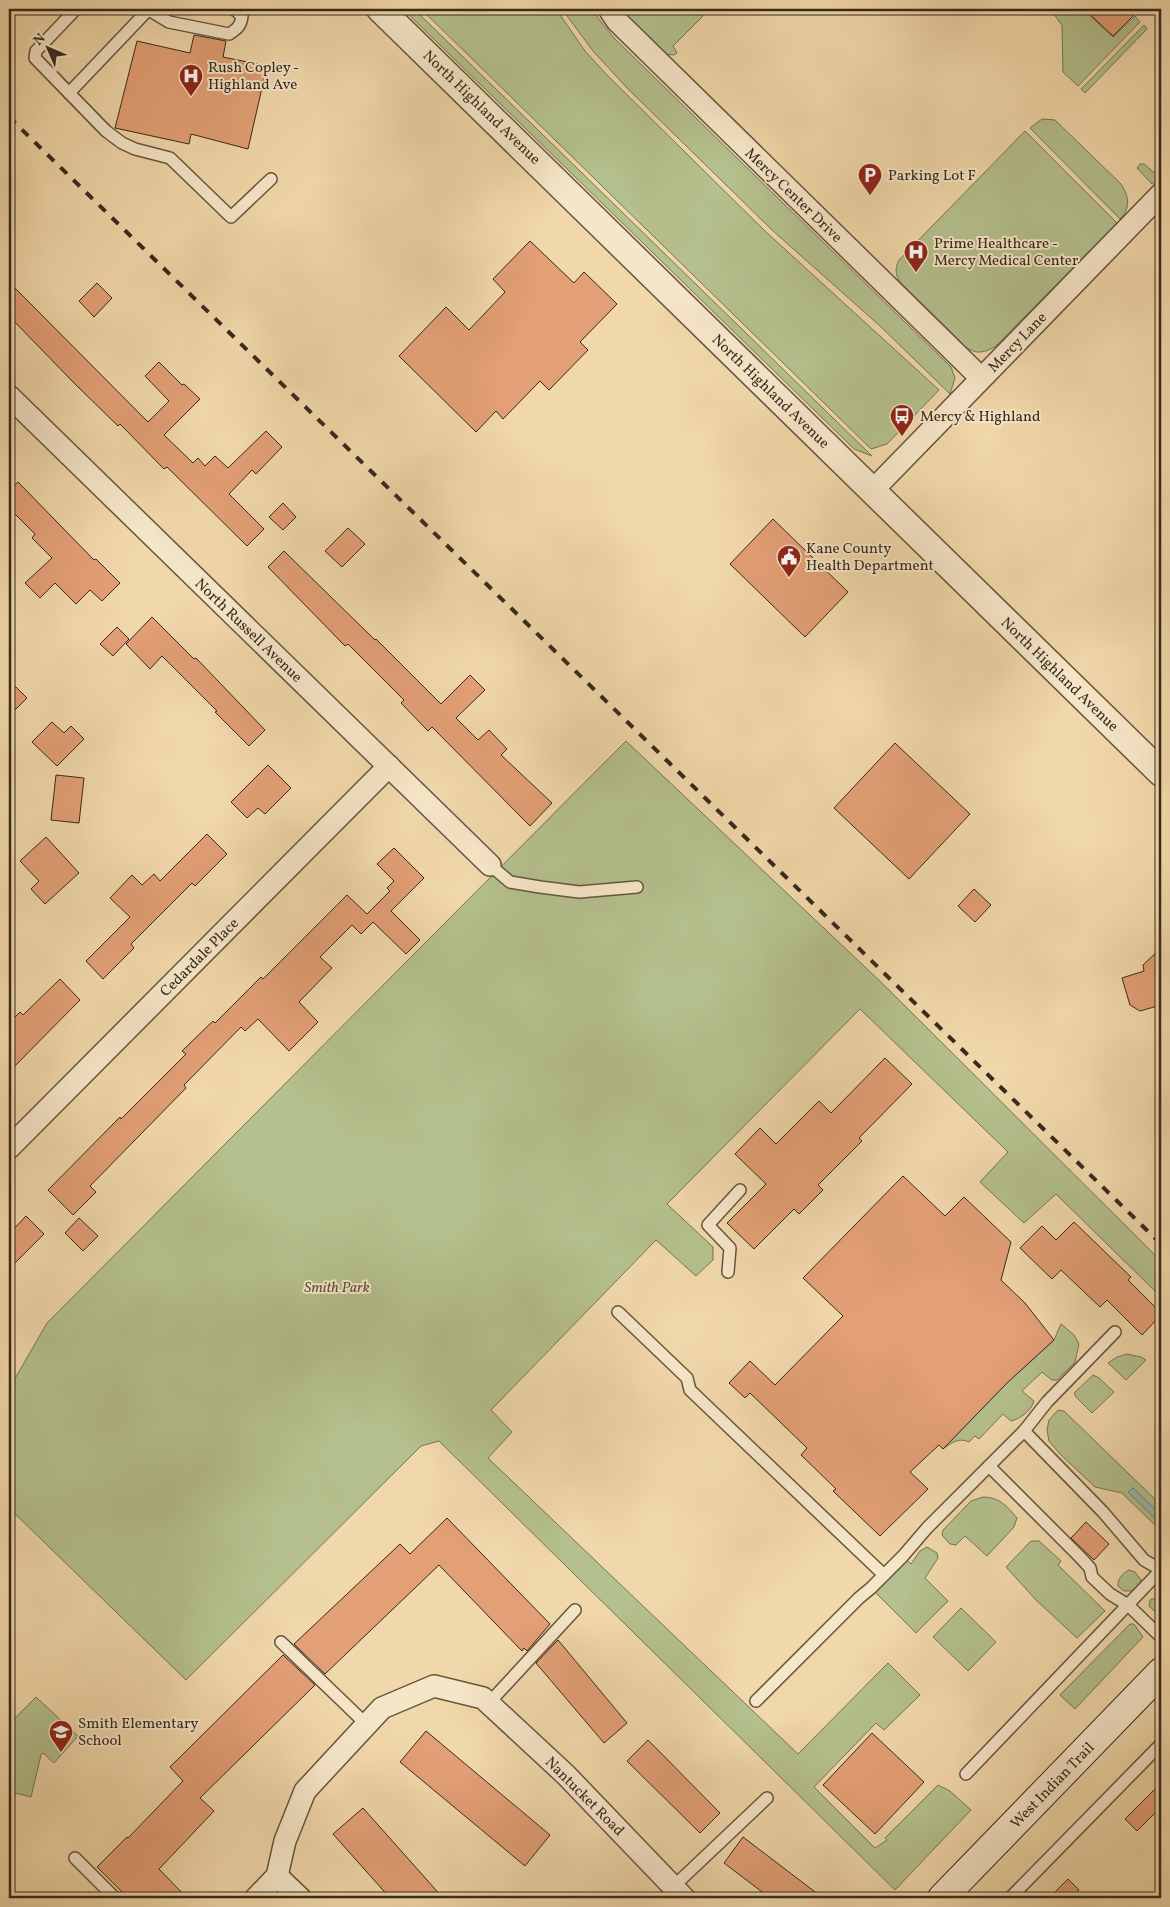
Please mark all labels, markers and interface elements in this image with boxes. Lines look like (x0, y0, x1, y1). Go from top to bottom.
north arrow (22, 22, 72, 72)
text: N (30, 30, 50, 50)
street label: North Highland Avenue (417, 46, 545, 170)
place label: Rush Copley - Highland Ave (208, 58, 299, 96)
hospital icon: Rush Copley - Highland Ave (178, 63, 204, 97)
street label: Mercy Center Drive (739, 144, 846, 248)
parking icon: Parking Lot F (857, 162, 883, 196)
place label: Parking Lot F (888, 166, 976, 187)
place label: Prime Healthcare - Mercy Medical Center (934, 234, 1078, 272)
hospital icon: Prime Healthcare - Mercy Medical Center (903, 239, 929, 273)
street label: Mercy Lane (984, 308, 1052, 378)
street label: North Highland Avenue (706, 330, 834, 454)
bus stop icon: Mercy & Highland (889, 403, 915, 437)
place label: Mercy & Highland (920, 407, 1040, 428)
place label: Kane County Health Department (806, 539, 934, 577)
public building icon: Kane County Health Department (776, 544, 802, 578)
street label: North Russell Avenue (189, 574, 306, 688)
street label: North Highland Avenue (995, 613, 1123, 737)
street label: Cedardale Place (156, 914, 244, 1002)
park label: Smith Park (304, 1278, 370, 1299)
place label: Smith Elementary School (78, 1714, 198, 1752)
school or university icon: Smith Elementary School (48, 1719, 74, 1753)
street label: West Indian Trail (1006, 1738, 1100, 1834)
street label: Nantucket Road (539, 1753, 628, 1842)

